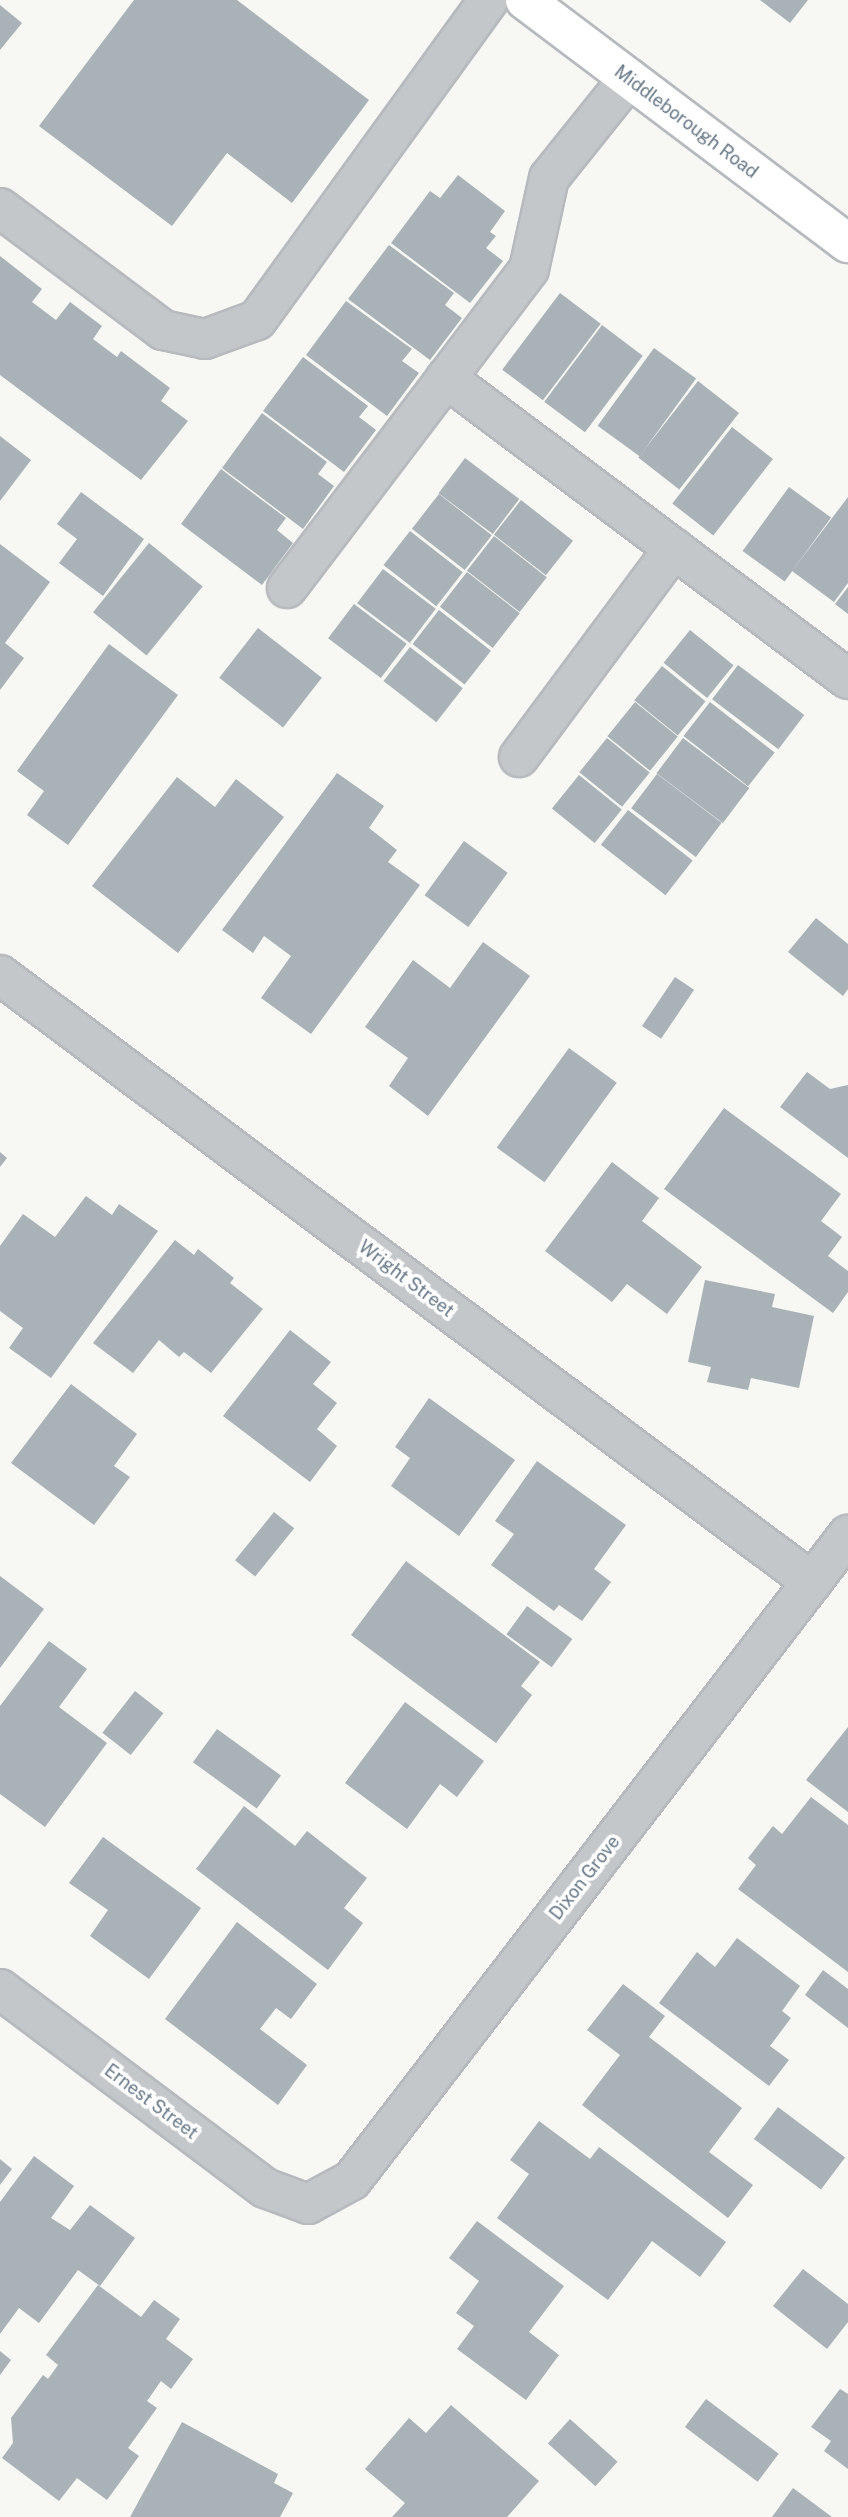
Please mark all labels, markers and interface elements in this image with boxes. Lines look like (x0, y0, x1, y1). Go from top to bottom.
street label: Middleborough Road (610, 61, 762, 183)
street label: Wright Street (354, 1236, 458, 1322)
street label: Dixon Grove (545, 1832, 625, 1924)
street label: Ernest Street (100, 2060, 202, 2144)

